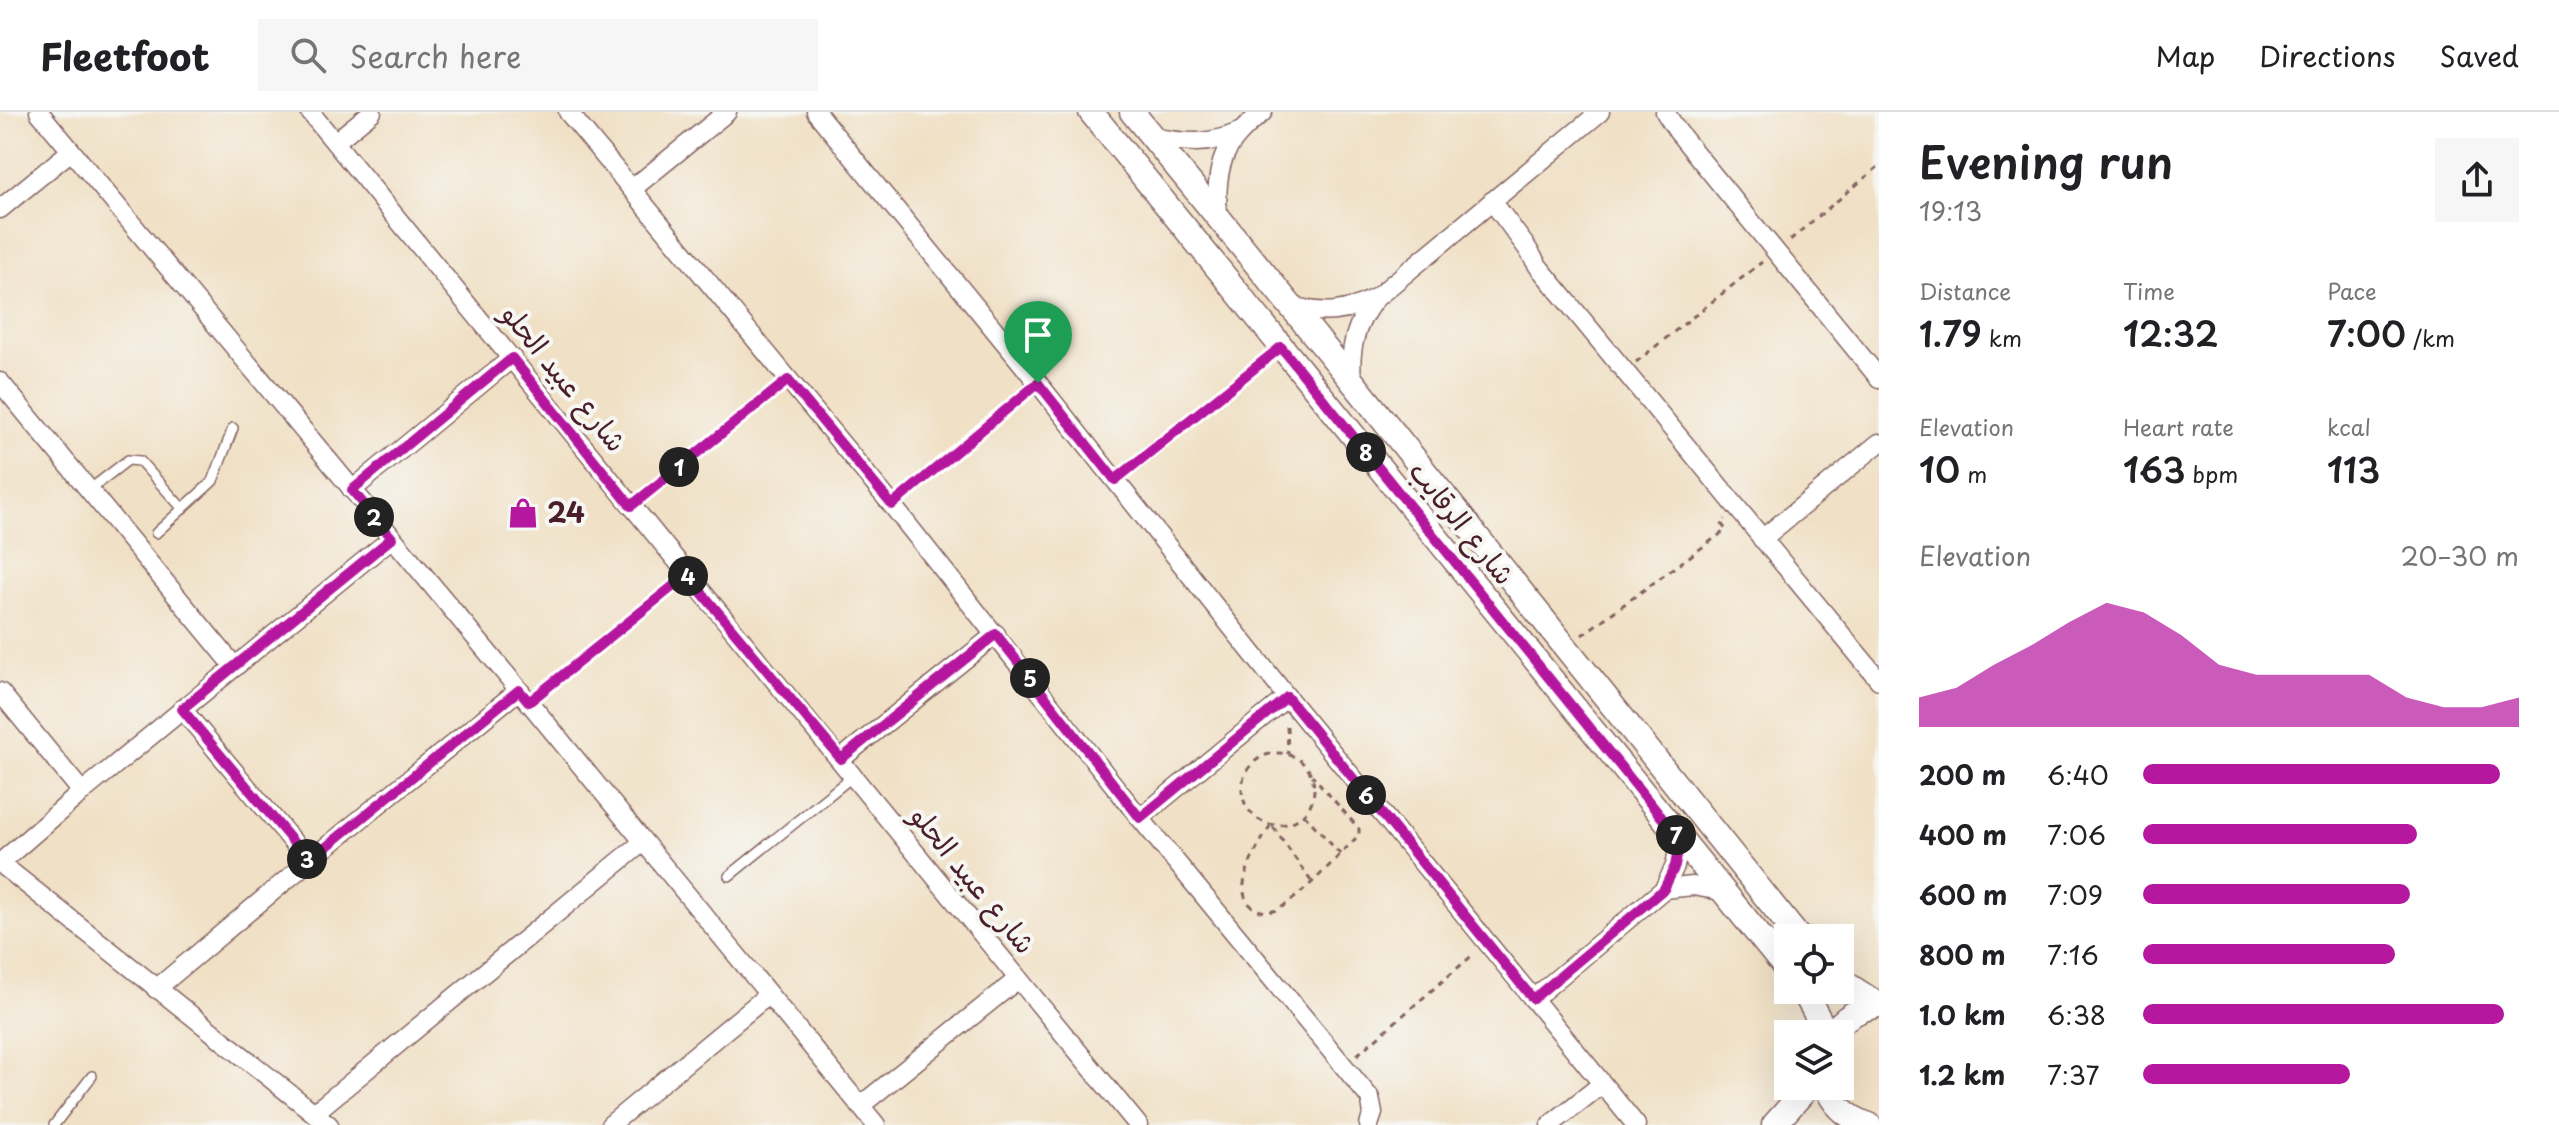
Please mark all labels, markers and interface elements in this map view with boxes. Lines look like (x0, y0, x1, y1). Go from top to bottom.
search box (258, 19, 818, 91)
text: Fleetfoot (40, 27, 210, 84)
icon: search (286, 33, 330, 77)
text: Search here (350, 33, 521, 78)
text: Map (2156, 34, 2215, 77)
text: Directions (2259, 34, 2396, 77)
text: Saved (2440, 34, 2519, 77)
text: Evening run (1919, 128, 2173, 194)
button: share (2435, 138, 2519, 222)
text: 19:13 (1919, 191, 1982, 230)
text: Distance (1919, 274, 2011, 307)
text: Time (2123, 274, 2175, 307)
text: Pace (2327, 274, 2377, 307)
street label: شارع عبيد الحلو (491, 293, 638, 460)
pin (1004, 301, 1072, 383)
text: 1.79 (1919, 307, 1982, 359)
text: 12:32 (2123, 307, 2218, 359)
text: 7:00 (2327, 307, 2406, 359)
icon: arrive (1016, 313, 1060, 357)
text: km (1982, 321, 2022, 354)
text: /km (2406, 321, 2455, 354)
text: Elevation (1919, 410, 2014, 443)
text: Heart rate (2123, 410, 2234, 443)
text: kcal (2327, 410, 2371, 443)
pin: 8 (1346, 432, 1386, 472)
text: 8 (1359, 435, 1373, 468)
text: 10 (1919, 443, 1960, 495)
text: 163 (2123, 443, 2186, 495)
text: 113 (2327, 443, 2380, 495)
pin: 1 (659, 447, 699, 487)
text: 1 (674, 450, 684, 483)
street label: شارع الرقايب (1400, 451, 1527, 593)
text: m (1960, 457, 1987, 490)
text: bpm (2186, 457, 2238, 490)
place label: 24 (547, 490, 585, 533)
shop icon: 24 (506, 496, 540, 530)
pin: 2 (354, 497, 394, 537)
text: 2 (366, 500, 382, 533)
text: Elevation (1919, 536, 2031, 575)
text: 20–30 m (2400, 536, 2519, 575)
pin: 4 (668, 556, 708, 596)
text: 4 (681, 559, 695, 592)
pin: 5 (1010, 658, 1050, 698)
text: 5 (1023, 661, 1037, 694)
text: 200 m (1919, 755, 2006, 794)
text: 6:40 (2047, 755, 2109, 794)
pin: 6 (1346, 775, 1386, 815)
text: 6 (1358, 778, 1374, 811)
street label: شارع عبيد الحلو (900, 795, 1047, 962)
pin: 7 (1656, 815, 1696, 855)
text: 400 m (1919, 815, 2007, 854)
text: 7:06 (2047, 815, 2106, 854)
text: 7 (1670, 818, 1682, 851)
pin: 3 (287, 839, 327, 879)
text: 3 (300, 842, 314, 875)
text: 600 m (1919, 875, 2007, 914)
text: 7:09 (2047, 875, 2103, 914)
map controls (1774, 924, 1854, 1100)
button: locate (1774, 924, 1854, 1004)
text: 800 m (1919, 935, 2006, 974)
text: 7:16 (2047, 935, 2099, 974)
text: 1.0 km (1919, 995, 2006, 1034)
text: 6:38 (2047, 995, 2106, 1034)
button: layers (1774, 1020, 1854, 1100)
text: 1.2 km (1919, 1055, 2005, 1094)
text: 7:37 (2047, 1055, 2099, 1094)

